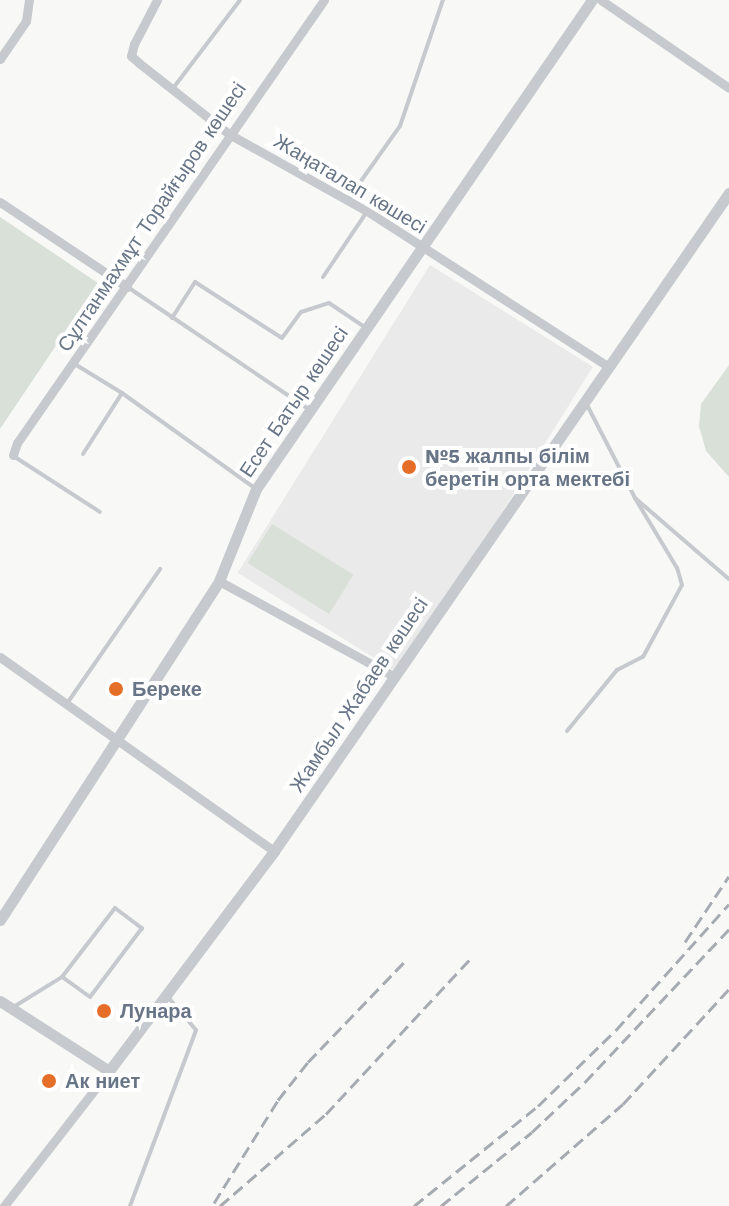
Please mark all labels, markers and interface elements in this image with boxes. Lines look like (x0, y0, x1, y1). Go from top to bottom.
street label: Сұлтанмахмұт Торайғыров көшесі (53, 78, 251, 356)
street label: Жаңаталап көшесі (269, 129, 431, 239)
street label: Есет Батыр көшесі (235, 322, 353, 482)
place label: №5 жалпы білім беретін орта мектебі (425, 444, 630, 491)
marker: №5 жалпы білім беретін орта мектебі (400, 458, 418, 476)
street label: Жамбыл Жабаев көшесі (285, 593, 433, 797)
place label: Береке (132, 677, 202, 701)
marker: Береке (107, 680, 125, 698)
place label: Лунара (120, 999, 192, 1023)
marker: Лунара (95, 1002, 113, 1020)
place label: Ак ниет (65, 1069, 140, 1093)
marker: Ак ниет (40, 1072, 58, 1090)

